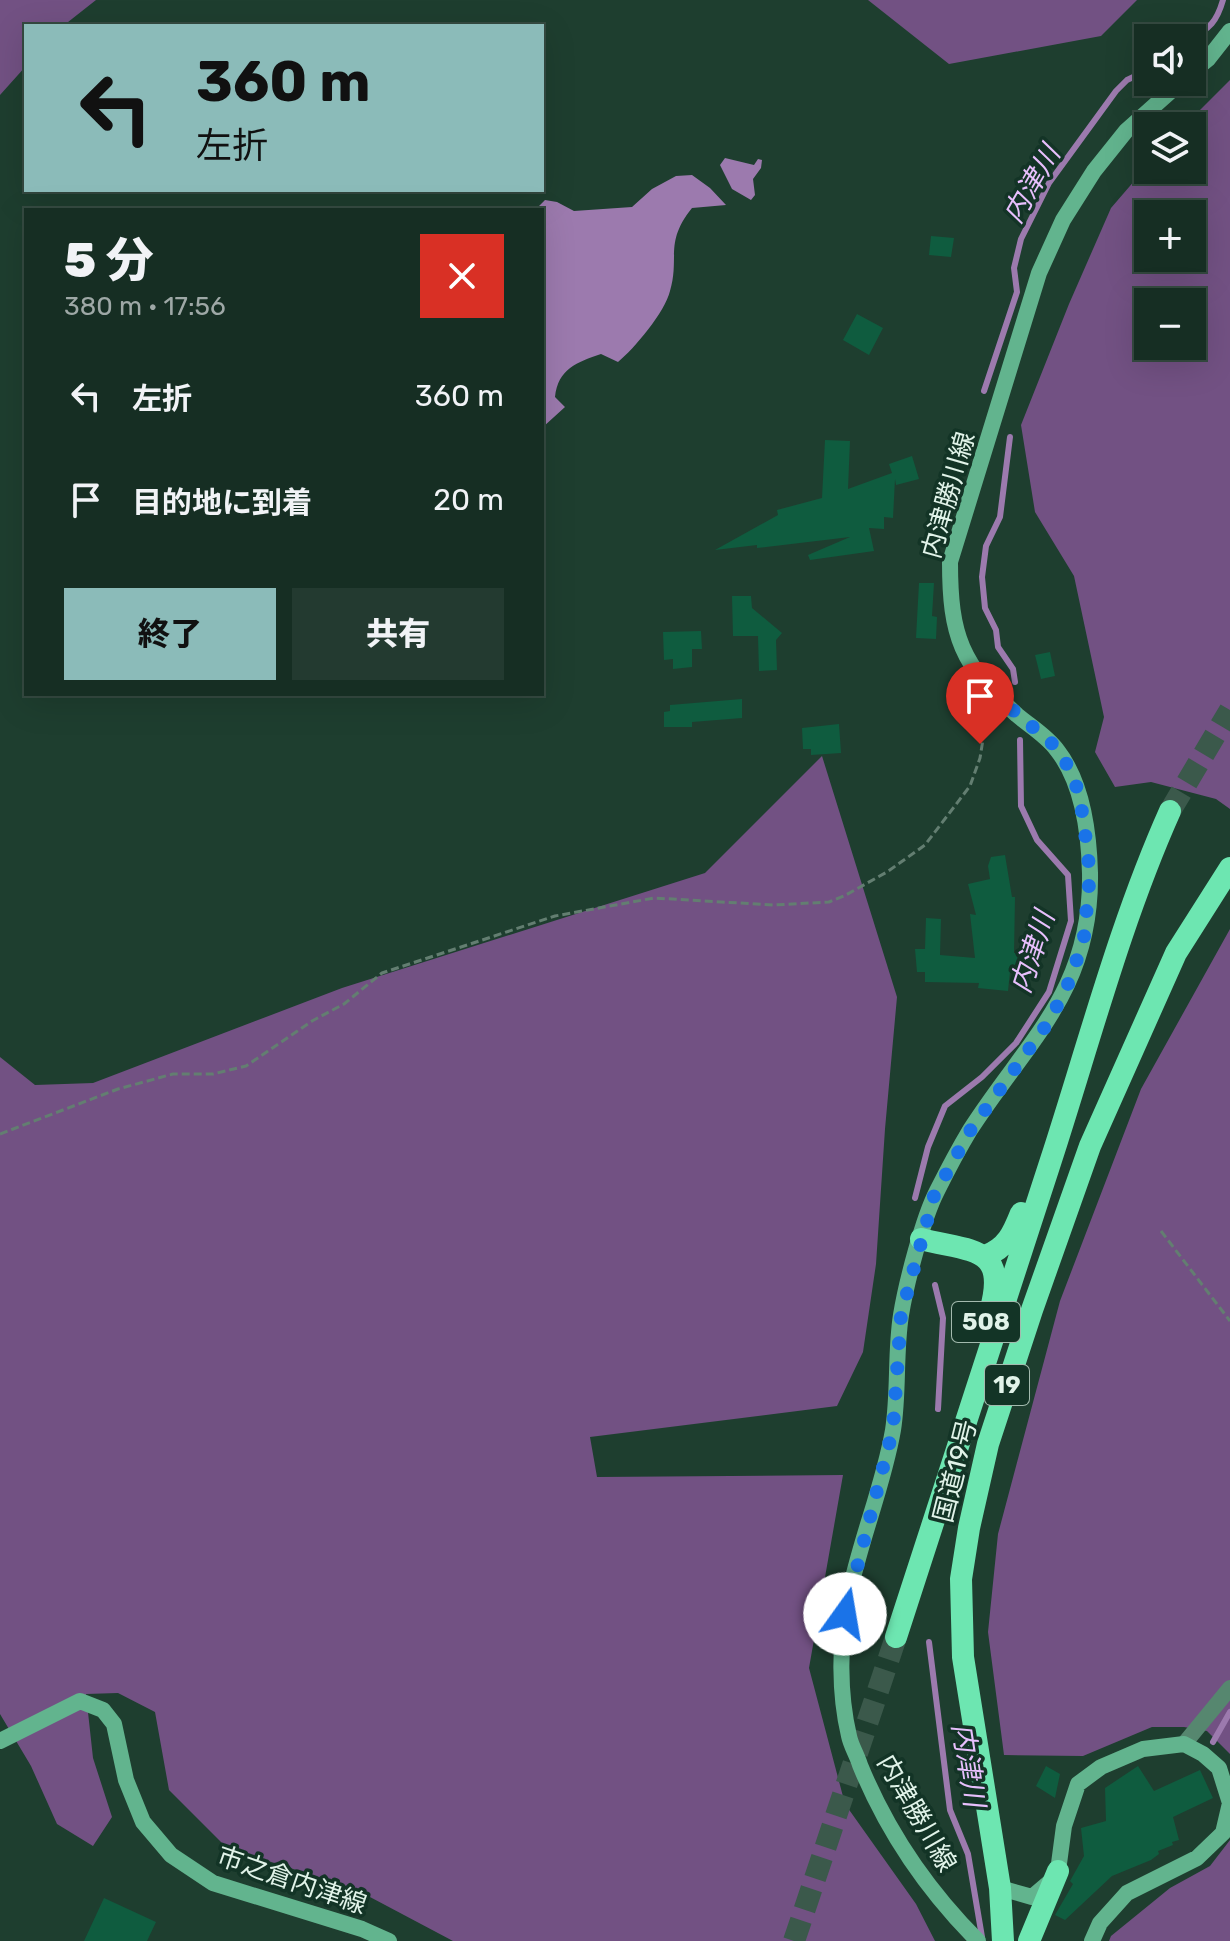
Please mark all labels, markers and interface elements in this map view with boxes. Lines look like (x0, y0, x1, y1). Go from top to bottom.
map controls (1134, 24, 1206, 360)
button: sound (1134, 24, 1206, 96)
text: 360 m (196, 49, 371, 115)
icon: left (64, 56, 168, 160)
button: layers (1134, 112, 1206, 184)
text: 左折 (196, 124, 268, 167)
water label: 内津川 (996, 137, 1068, 229)
button: + (1134, 200, 1206, 272)
text: 5 分 (64, 232, 154, 289)
button: close (420, 234, 504, 318)
button: − (1134, 288, 1206, 360)
text: 380 m · 17:56 (64, 291, 226, 322)
icon: left (64, 374, 108, 418)
text: 360 m (415, 378, 504, 414)
text: 左折 (132, 381, 192, 417)
street label: 内津勝川線 (916, 428, 981, 562)
icon: arrive (64, 478, 108, 522)
text: 20 m (433, 482, 504, 518)
text: 目的地に到着 (132, 485, 312, 521)
button: 終了 (64, 588, 276, 680)
button: 共有 (292, 588, 504, 680)
pin (946, 662, 1014, 744)
icon: arrive (958, 674, 1002, 718)
water label: 内津川 (1004, 904, 1062, 997)
road number: 508 (952, 1302, 1020, 1342)
road number: 19 (985, 1365, 1029, 1405)
street label: 国道19号 (928, 1417, 983, 1526)
position arrow (803, 1572, 887, 1656)
water label: 内津川 (946, 1721, 992, 1812)
street label: 内津勝川線 (871, 1749, 962, 1877)
street label: 市之倉内津線 (213, 1840, 371, 1921)

